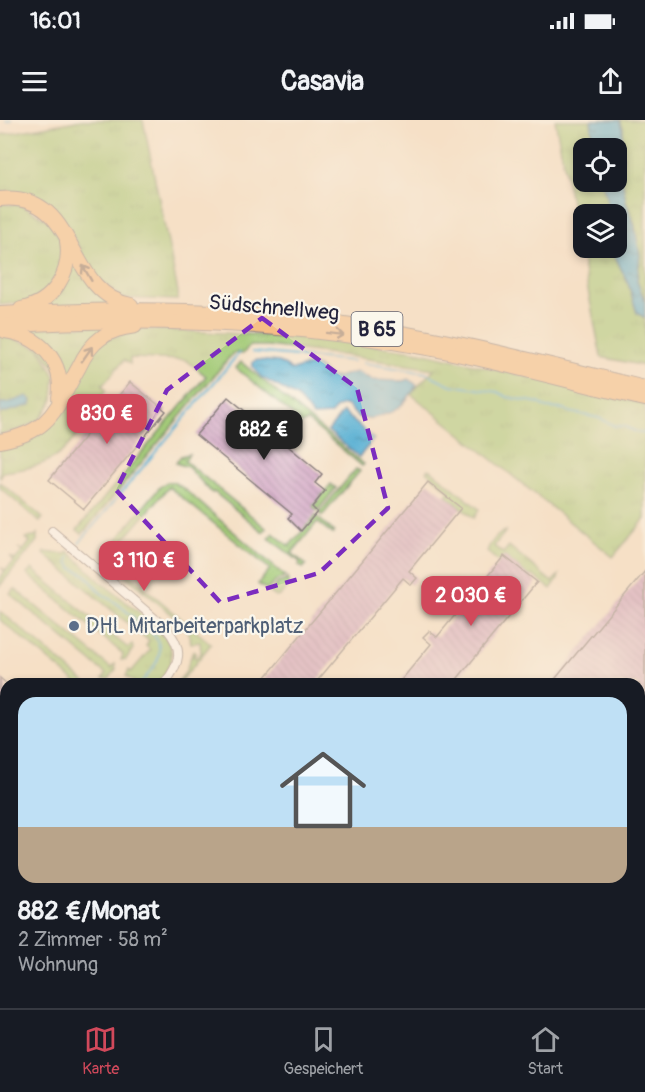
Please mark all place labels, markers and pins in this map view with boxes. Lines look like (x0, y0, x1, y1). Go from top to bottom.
pin: 830 € (65, 394, 149, 445)
pin: 882 € (222, 410, 306, 461)
pin: 3 110 € (89, 541, 199, 592)
pin: 2 030 € (416, 576, 526, 627)
place label: DHL Mitarbeiterparkplatz (86, 613, 304, 640)
marker: DHL Mitarbeiterparkplatz (67, 619, 81, 633)

